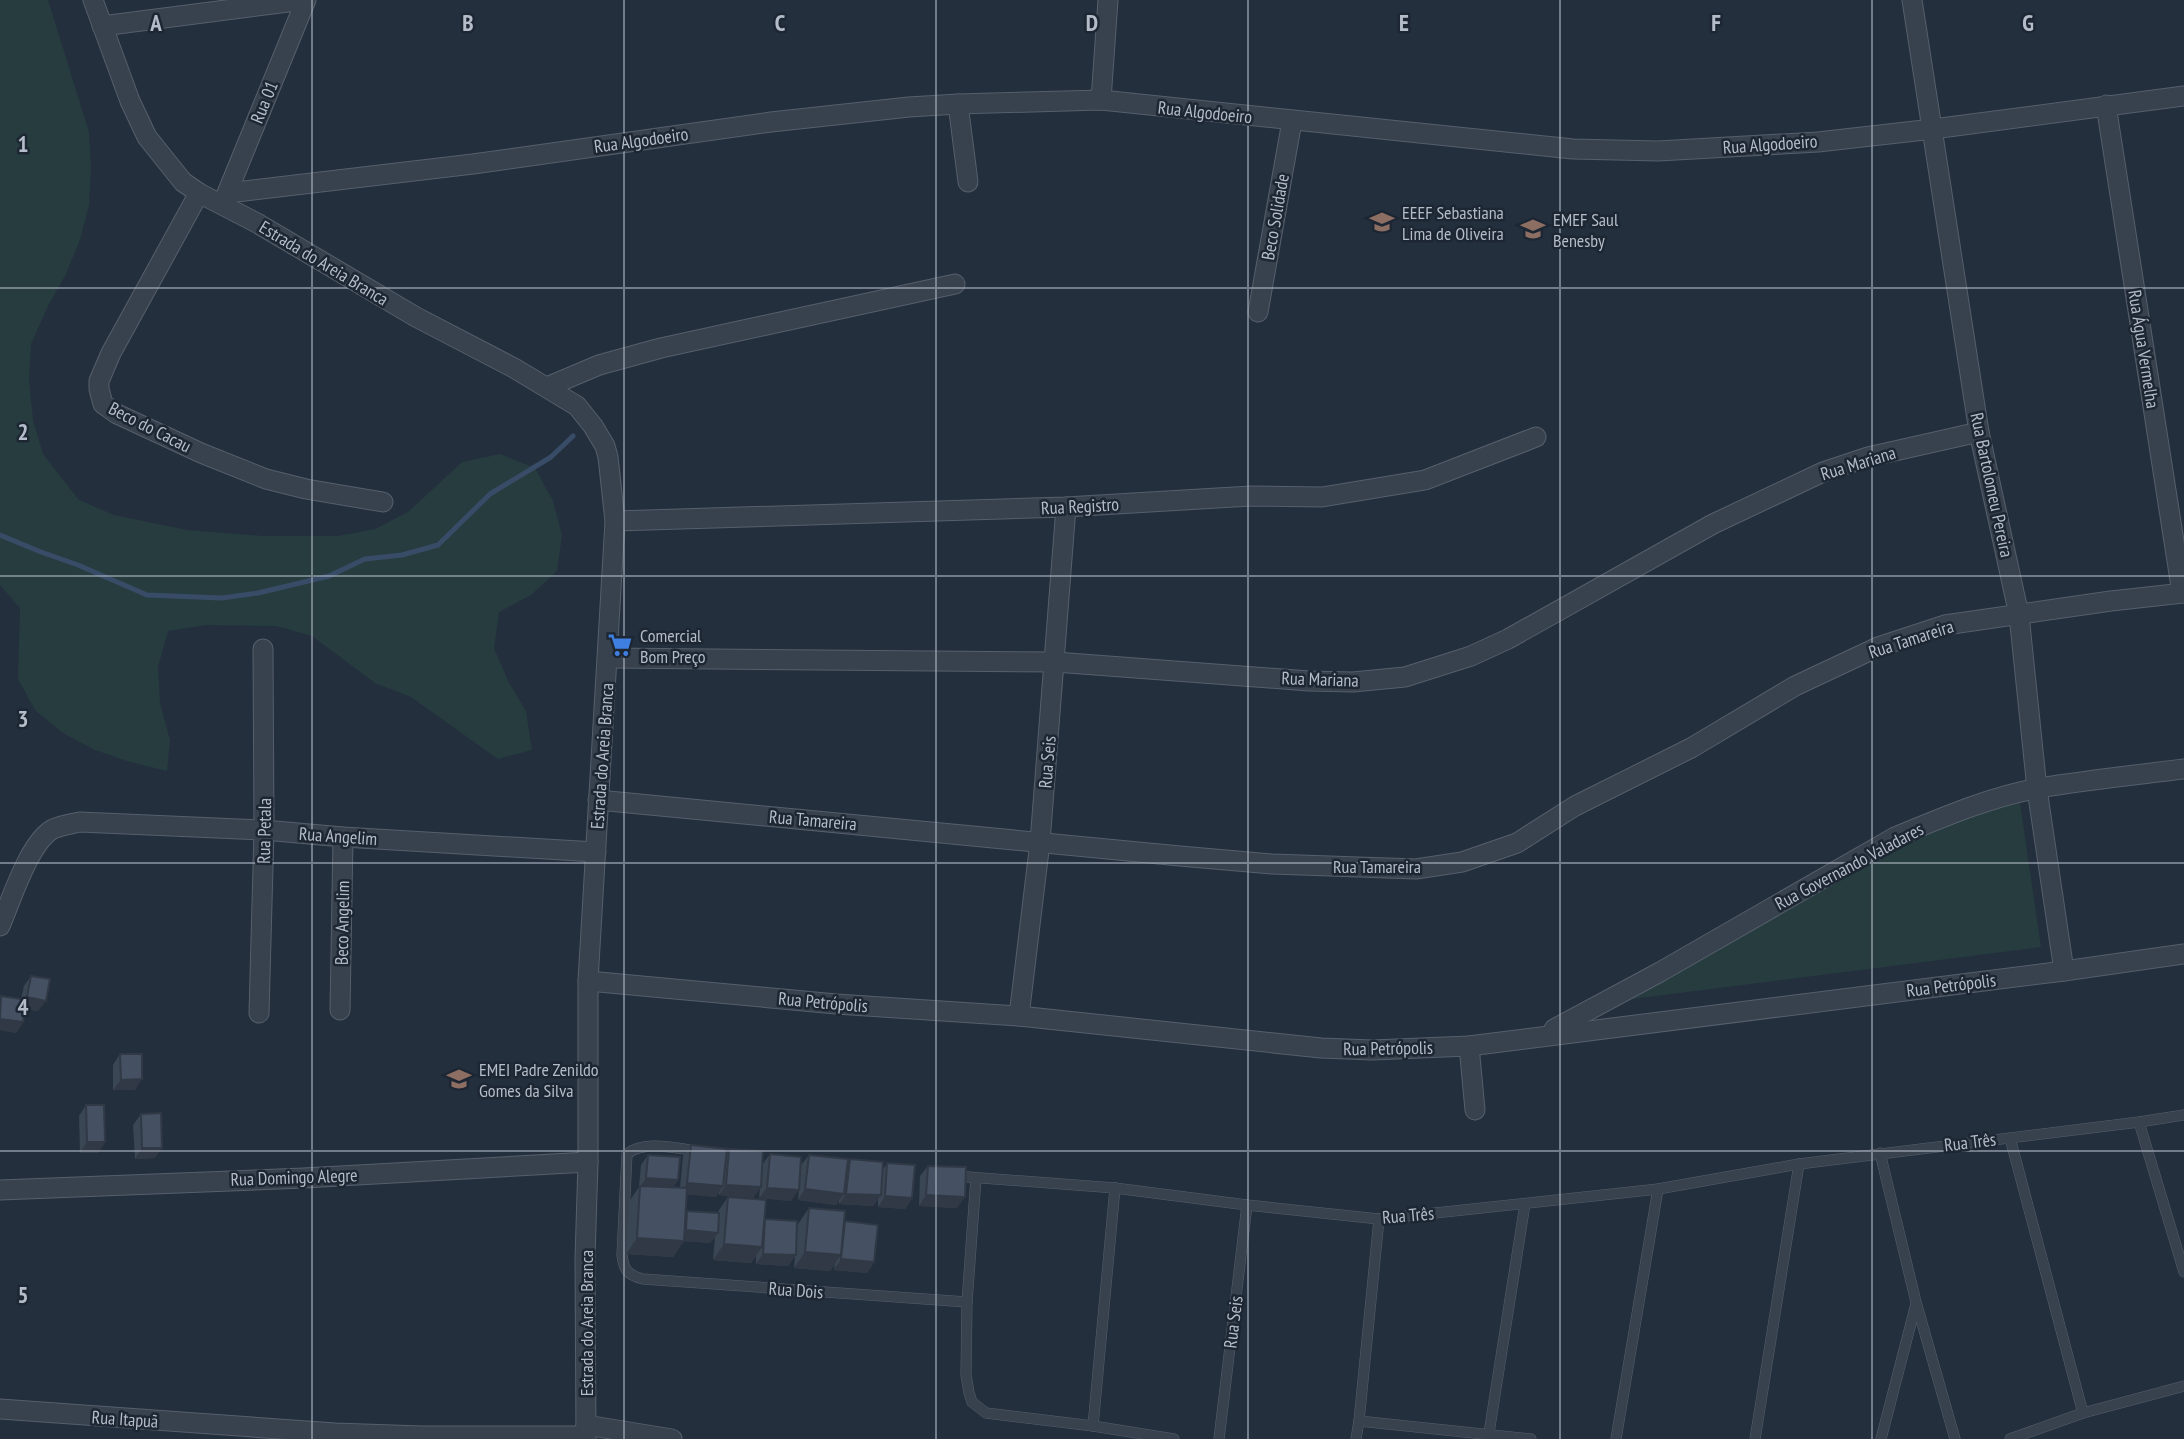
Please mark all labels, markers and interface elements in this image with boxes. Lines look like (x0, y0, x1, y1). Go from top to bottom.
text: A (149, 8, 162, 37)
text: B (462, 8, 474, 37)
text: C (775, 8, 786, 37)
text: D (1086, 8, 1098, 37)
text: E (1399, 8, 1409, 37)
text: F (1711, 8, 1721, 37)
text: G (2022, 8, 2034, 37)
street label: Rua 01 (245, 77, 283, 127)
street label: Rua Algodoeiro (1157, 96, 1254, 128)
street label: Rua Algodoeiro (592, 122, 690, 158)
text: 1 (18, 129, 29, 158)
street label: Rua Algodoeiro (1722, 129, 1818, 159)
street label: Beco Solidade (1256, 172, 1294, 262)
place label: EEEF Sebastiana Lima de Oliveira (1402, 201, 1504, 245)
school or university icon: EEEF Sebastiana Lima de Oliveira (1368, 208, 1396, 236)
place label: EMEF Saul Benesby (1553, 208, 1619, 252)
street label: Estrada do Areia Branca (255, 215, 393, 311)
school or university icon: EMEF Saul Benesby (1519, 215, 1547, 243)
street label: Rua Água Vermelha (2123, 288, 2165, 410)
street label: Beco do Cacau (105, 396, 195, 458)
street label: Rua Bartolomeu Pereira (1965, 411, 2019, 559)
text: 2 (18, 417, 29, 446)
street label: Rua Mariana (1818, 441, 1898, 485)
street label: Rua Registro (1040, 492, 1120, 520)
street label: Rua Tamareira (1866, 614, 1956, 664)
place label: Comercial Bom Preço (640, 624, 706, 668)
supermarket icon: Comercial Bom Preço (606, 631, 634, 659)
street label: Rua Mariana (1281, 666, 1359, 692)
street label: Estrada do Areia Branca (585, 682, 619, 830)
text: 3 (18, 704, 29, 733)
street label: Rua Seis (1033, 735, 1061, 789)
street label: Rua Petala (252, 798, 276, 864)
street label: Rua Tamareira (768, 805, 858, 835)
street label: Rua Governando Valadares (1771, 817, 1927, 915)
street label: Rua Angelim (298, 822, 378, 850)
street label: Rua Tamareira (1333, 855, 1421, 878)
street label: Beco Angelim (330, 881, 354, 965)
street label: Rua Petrópolis (1905, 968, 1997, 1002)
street label: Rua Petrópolis (777, 987, 869, 1017)
text: 4 (18, 992, 29, 1021)
street label: Rua Petrópolis (1343, 1036, 1433, 1060)
place label: EMEI Padre Zenildo Gomes da Silva (479, 1058, 599, 1102)
school or university icon: EMEI Padre Zenildo Gomes da Silva (445, 1065, 473, 1093)
street label: Rua Três (1943, 1127, 1997, 1157)
street label: Rua Domingo Alegre (230, 1163, 358, 1191)
street label: Rua Três (1381, 1201, 1435, 1229)
street label: Estrada do Areia Branca (575, 1250, 598, 1396)
street label: Rua Dois (768, 1277, 824, 1303)
text: 5 (18, 1280, 29, 1309)
street label: Rua Seis (1218, 1294, 1248, 1350)
street label: Rua Itapuã (91, 1405, 159, 1433)

